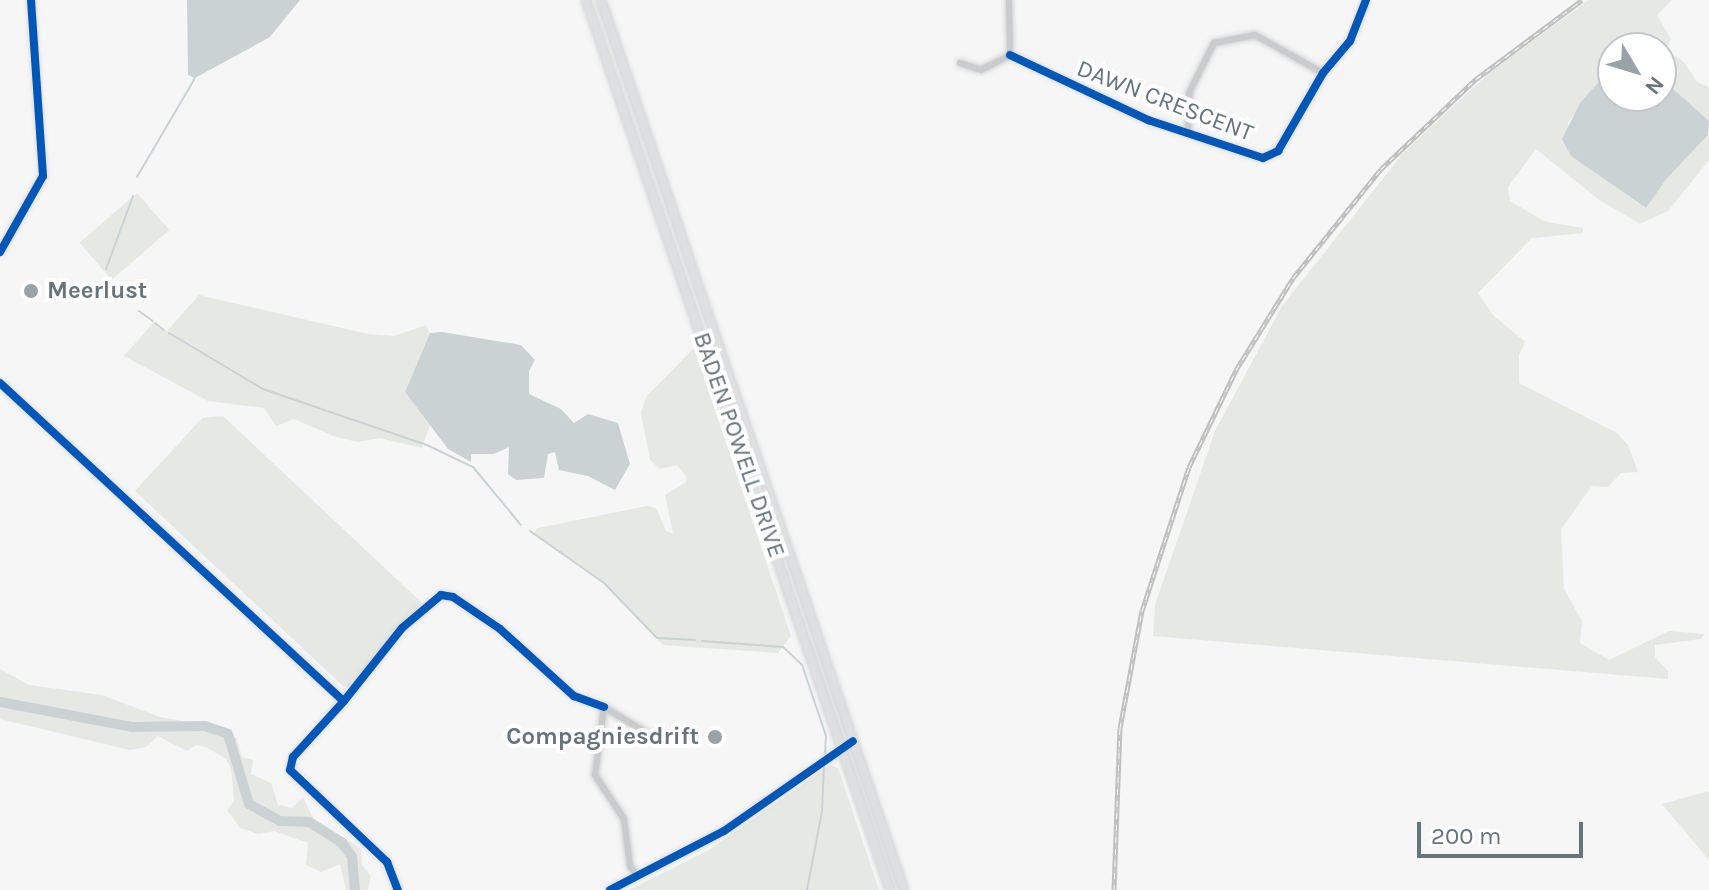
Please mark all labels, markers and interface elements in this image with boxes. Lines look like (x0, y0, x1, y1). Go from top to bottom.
north arrow (1597, 32, 1677, 112)
street label: DAWN CRESCENT (1073, 54, 1257, 148)
text: N (1639, 71, 1669, 100)
place label: Meerlust (47, 277, 147, 305)
marker: Meerlust (22, 282, 40, 300)
street label: BADEN POWELL DRIVE (687, 329, 791, 561)
place label: Compagniesdrift (506, 723, 699, 751)
marker: Compagniesdrift (706, 728, 724, 746)
scale bar (1421, 806, 1587, 856)
text: 200 m (1431, 822, 1502, 850)

